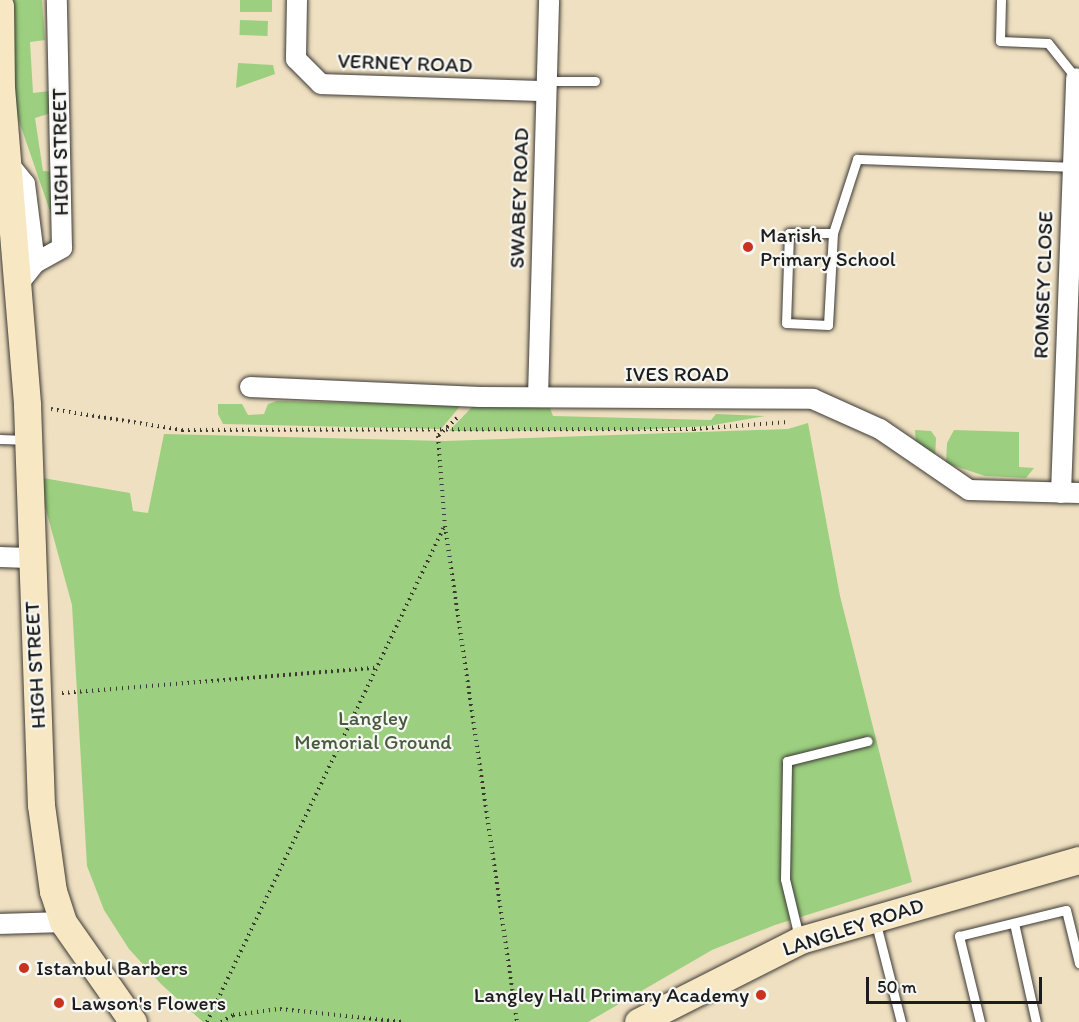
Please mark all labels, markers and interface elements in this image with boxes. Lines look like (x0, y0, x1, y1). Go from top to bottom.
street label: VERNEY ROAD (337, 48, 473, 78)
street label: HIGH STREET (46, 88, 74, 216)
street label: SWABEY ROAD (504, 128, 534, 268)
street label: ROMSEY CLOSE (1028, 211, 1058, 359)
place label: Marish Primary School (760, 222, 896, 272)
marker: Marish Primary School (741, 240, 755, 254)
street label: IVES ROAD (625, 361, 729, 387)
street label: HIGH STREET (19, 601, 51, 729)
park label: Langley Memorial Ground (294, 705, 452, 755)
street label: LANGLEY ROAD (779, 892, 927, 962)
place label: Istanbul Barbers (36, 955, 188, 981)
marker: Istanbul Barbers (17, 961, 31, 975)
scale bar (869, 965, 1044, 1003)
text: 50 m (877, 976, 917, 998)
place label: Langley Hall Primary Academy (474, 982, 749, 1008)
marker: Langley Hall Primary Academy (754, 988, 768, 1002)
place label: Lawson's Flowers (71, 990, 226, 1016)
marker: Lawson's Flowers (52, 996, 66, 1010)

